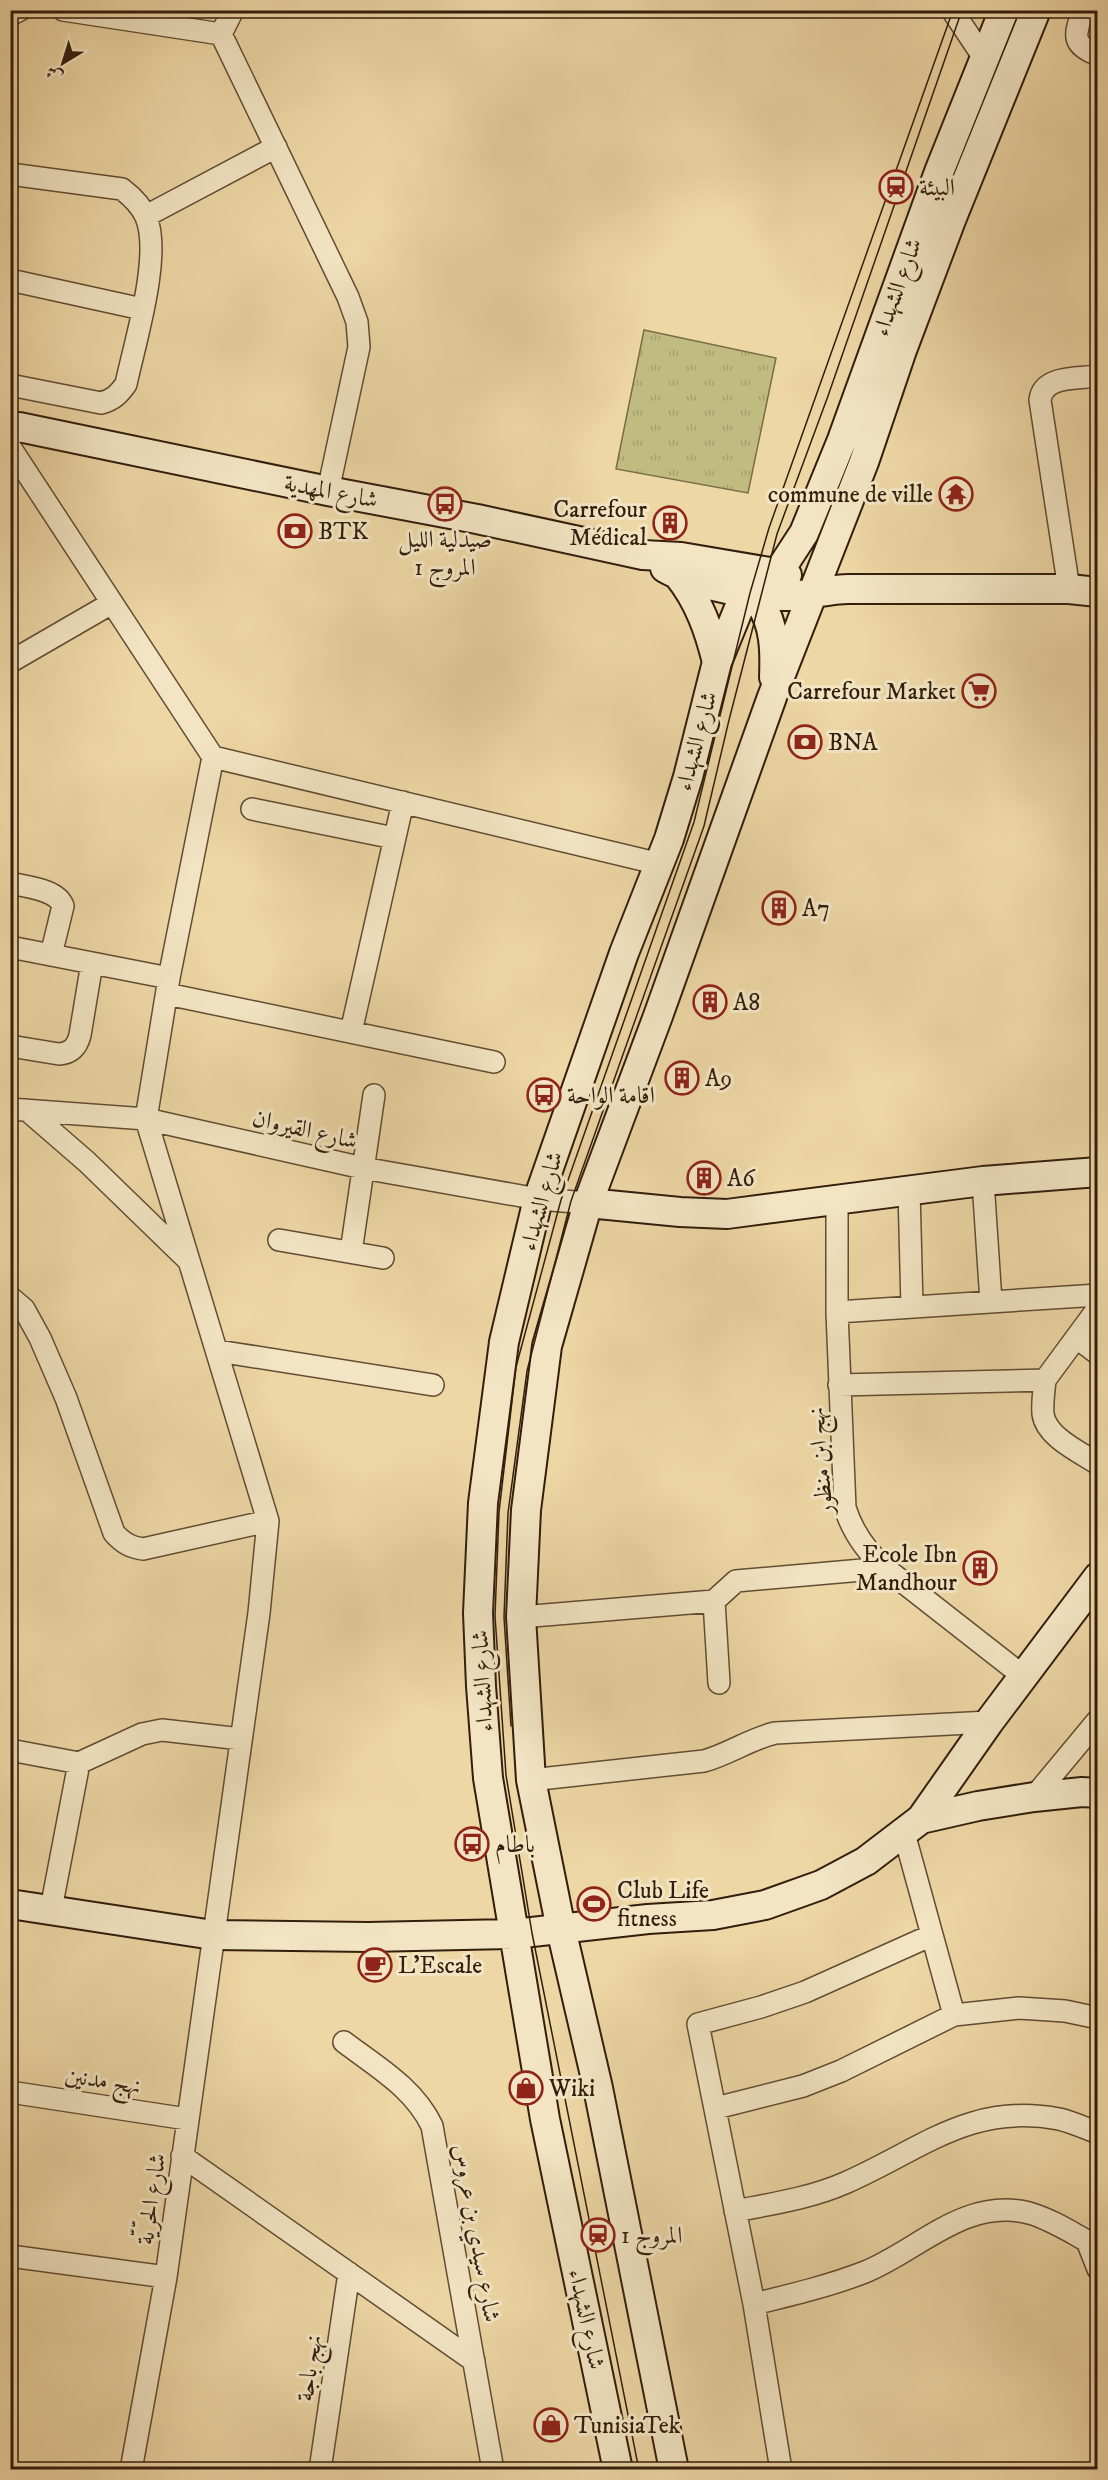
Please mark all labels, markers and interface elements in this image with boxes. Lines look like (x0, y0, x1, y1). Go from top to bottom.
north arrow (33, 33, 93, 93)
text: ش (42, 61, 67, 87)
station icon: البيئة (878, 169, 914, 205)
place label: البيئة (919, 173, 955, 203)
street label: شارع الشهداء (866, 234, 933, 342)
street label: شارع المهدية (281, 468, 380, 520)
temple icon: commune de ville (938, 476, 974, 512)
place label: commune de ville (768, 480, 933, 510)
bus stop icon: صيدلية الليل المروج 1 (427, 486, 463, 522)
place label: Carrefour Médical (553, 495, 648, 553)
building icon: Carrefour Médical (652, 505, 688, 541)
bank icon: BTK (277, 513, 313, 549)
place label: BTK (318, 517, 368, 547)
place label: صيدلية الليل المروج 1 (398, 525, 492, 588)
supermarket icon: Carrefour Market (961, 673, 997, 709)
place label: Carrefour Market (787, 677, 956, 707)
street label: شارع الشهداء (669, 688, 729, 795)
bank icon: BNA (787, 724, 823, 760)
place label: BNA (828, 728, 878, 758)
building icon: A7 (761, 890, 797, 926)
place label: A7 (802, 894, 830, 924)
building icon: A8 (692, 984, 728, 1020)
place label: A8 (733, 988, 760, 1018)
building icon: A9 (664, 1060, 700, 1096)
place label: A9 (705, 1064, 732, 1094)
bus stop icon: اقامة الواحة (526, 1077, 562, 1113)
place label: اقامة الواحة (567, 1081, 655, 1111)
street label: شارع القيروان (248, 1103, 360, 1161)
street label: شارع الشهداء (513, 1148, 574, 1256)
building icon: A6 (686, 1160, 722, 1196)
place label: A6 (727, 1164, 756, 1194)
street label: نهج ابن منظور (801, 1405, 846, 1518)
place label: Ecole Ibn Mandhour (856, 1540, 957, 1598)
building icon: Ecole Ibn Mandhour (962, 1550, 998, 1586)
street label: شارع الشهداء (465, 1629, 505, 1733)
bus stop icon: باطام (454, 1826, 490, 1862)
place label: باطام (495, 1830, 535, 1865)
place label: Club Life fitness (617, 1876, 709, 1934)
sports icon: Club Life fitness (576, 1886, 612, 1922)
cafe icon: L'Escale (357, 1947, 393, 1983)
place label: L'Escale (398, 1951, 482, 1981)
street label: نهج مدنين (62, 2060, 143, 2107)
shop icon: Wiki (508, 2070, 544, 2106)
place label: Wiki (548, 2074, 595, 2104)
street label: شارع سيدي بن عروس (442, 2142, 506, 2325)
street label: شارع الحرّيّة (129, 2151, 177, 2247)
station icon: المروج 1 (580, 2217, 616, 2253)
place label: المروج 1 (621, 2221, 682, 2256)
street label: شارع الشهداء (557, 2266, 611, 2373)
street label: نهج باجة (290, 2333, 334, 2404)
shop icon: TunisiaTek (533, 2407, 569, 2443)
place label: TunisiaTek (574, 2411, 681, 2441)

